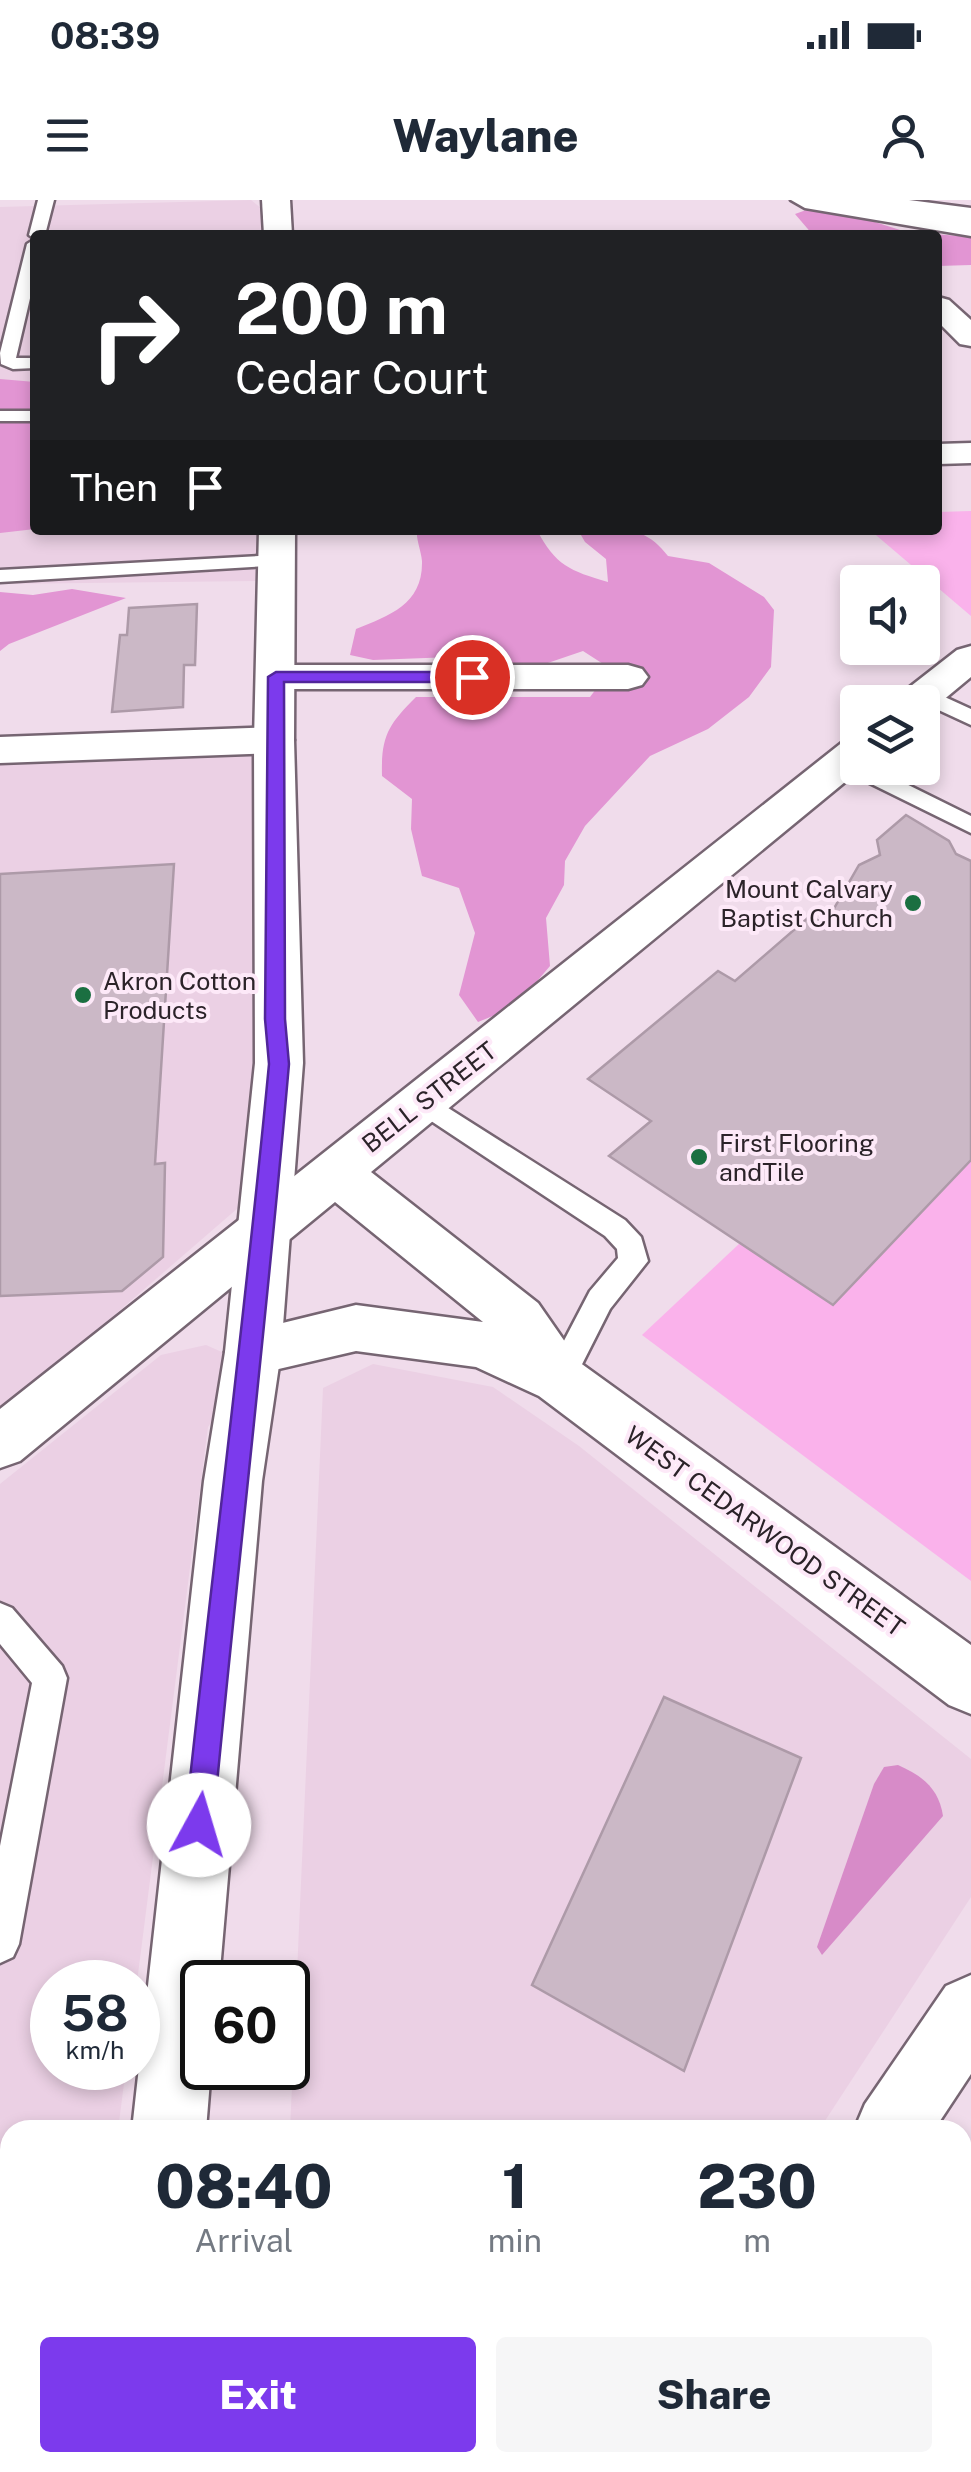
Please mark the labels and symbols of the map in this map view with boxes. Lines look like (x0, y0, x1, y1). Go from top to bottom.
pin (430, 635, 515, 720)
place label: Mount Calvary Baptist Church (720, 874, 893, 933)
marker: Mount Calvary Baptist Church (902, 892, 924, 914)
place label: Akron Cotton Products (103, 966, 256, 1025)
marker: Akron Cotton Products (72, 984, 94, 1006)
street label: BELL STREET (356, 1035, 502, 1159)
place label: First Flooring andTile (719, 1128, 874, 1187)
marker: First Flooring andTile (688, 1146, 710, 1168)
street label: WEST CEDARWOOD STREET (619, 1419, 911, 1643)
position arrow (147, 1773, 251, 1877)
speed limit sign: 60 (180, 1960, 310, 2090)

